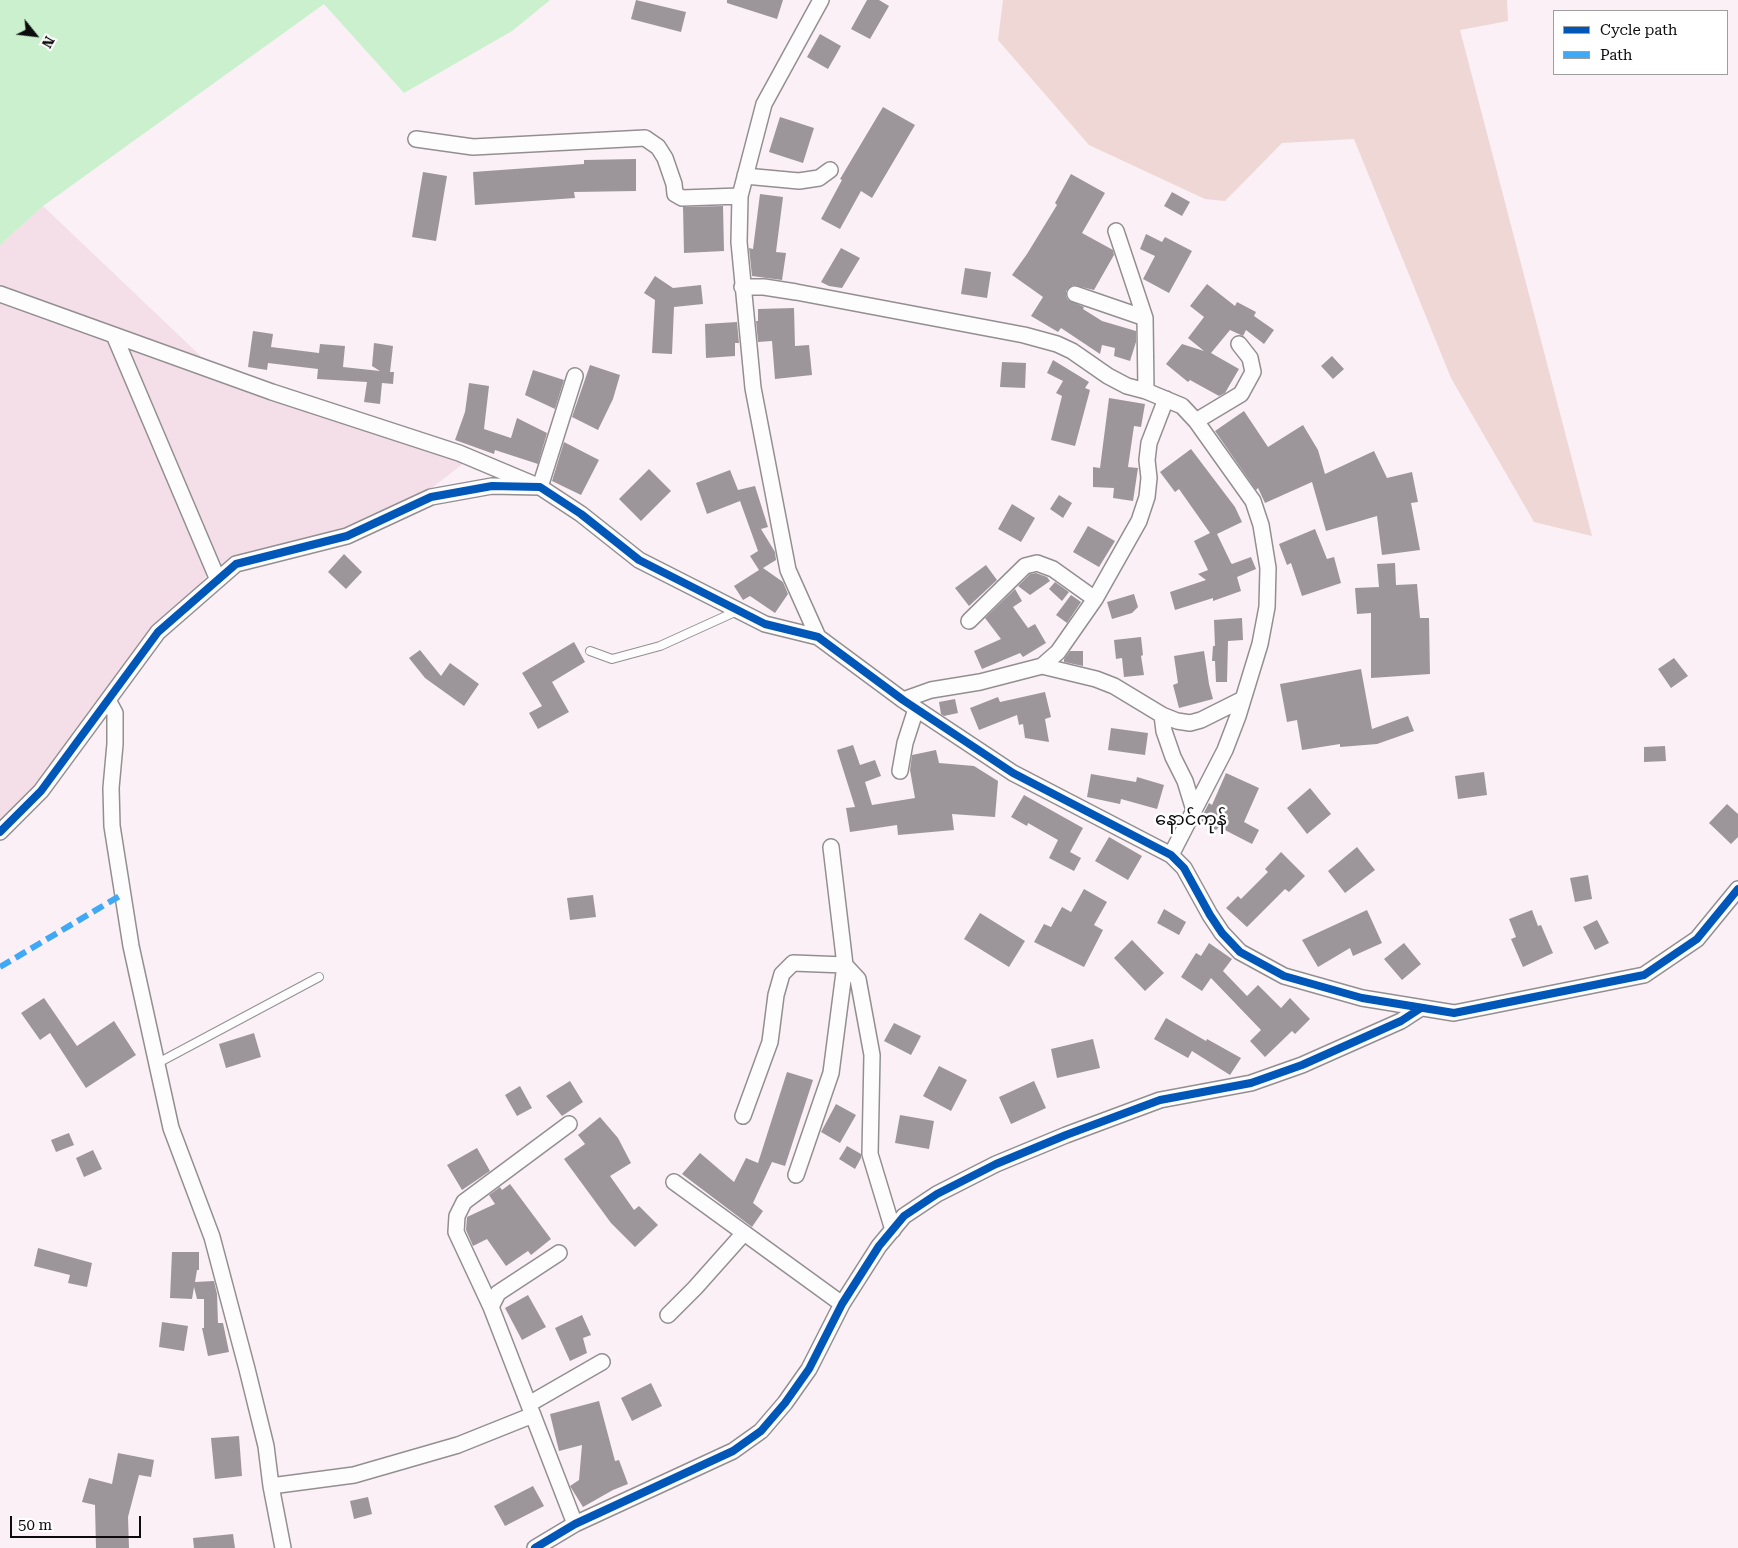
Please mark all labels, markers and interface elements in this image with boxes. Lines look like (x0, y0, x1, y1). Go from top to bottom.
north arrow (10, 10, 60, 60)
legend (1553, 10, 1728, 75)
text: Cycle path (1600, 21, 1677, 39)
text: N (39, 34, 58, 51)
text: Path (1600, 46, 1633, 64)
district label: နောင်ကုန် (1155, 809, 1227, 831)
scale bar (12, 1506, 144, 1538)
text: 50 m (18, 1516, 52, 1534)

